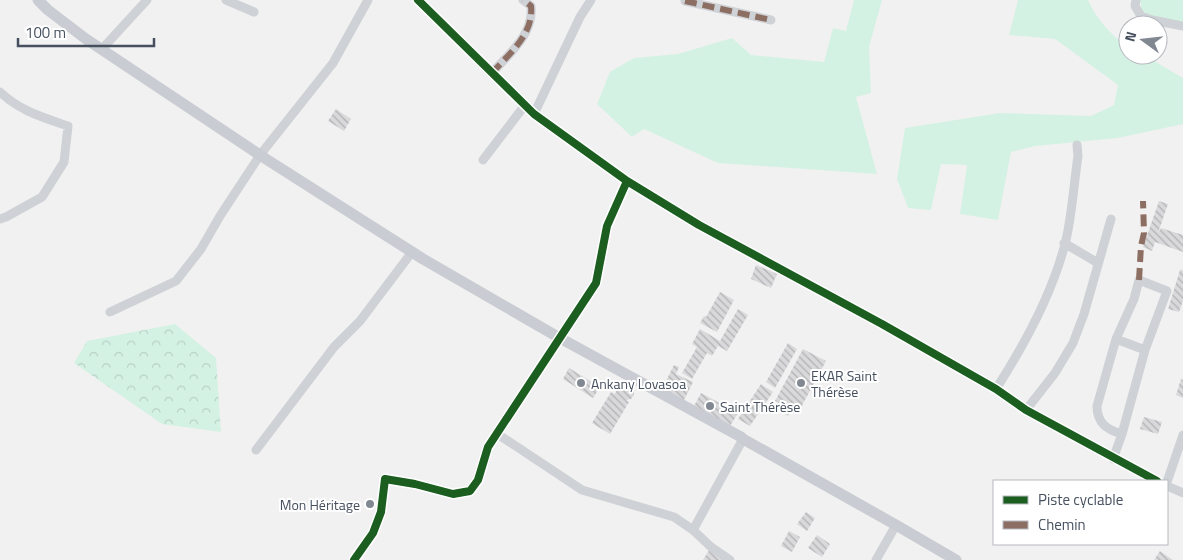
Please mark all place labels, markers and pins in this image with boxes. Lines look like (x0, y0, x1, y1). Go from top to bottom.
place label: EKAR Saint Thérèse (811, 365, 877, 402)
place label: Ankany Lovasoa (591, 373, 686, 394)
marker: Ankany Lovasoa (575, 377, 587, 389)
marker: EKAR Saint Thérèse (795, 377, 807, 389)
place label: Saint Thérèse (720, 396, 800, 417)
marker: Saint Thérèse (704, 400, 716, 412)
place label: Mon Héritage (280, 494, 360, 515)
marker: Mon Héritage (364, 498, 376, 510)

